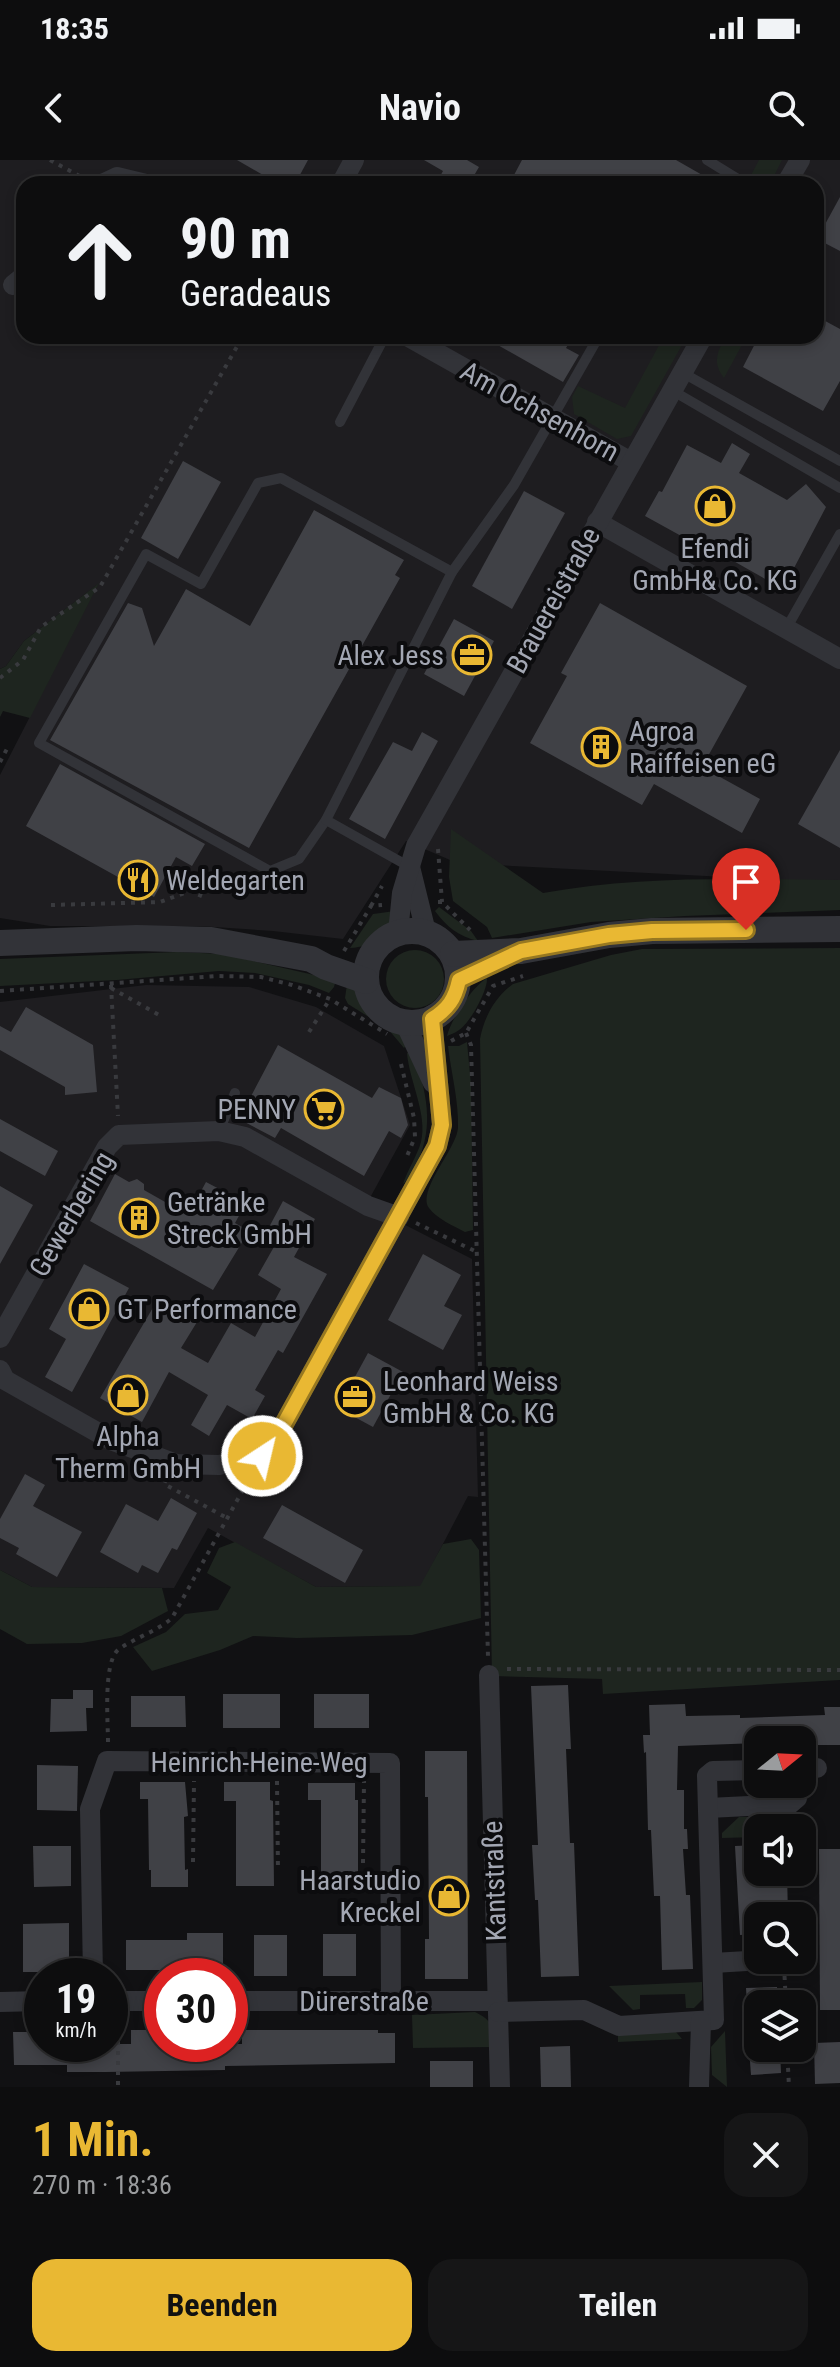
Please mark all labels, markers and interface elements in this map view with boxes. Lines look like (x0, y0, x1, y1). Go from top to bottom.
text: 18:35 (40, 11, 109, 46)
icon: back (32, 86, 76, 130)
icon: search (764, 86, 808, 130)
text: Navio (379, 87, 461, 129)
text: 90 m (180, 206, 291, 272)
icon: ahead (48, 208, 152, 312)
text: Geradeaus (180, 273, 331, 315)
street label: Am Ochsenhorn (455, 354, 625, 469)
shop icon: Efendi GmbH& Co. KG (694, 485, 736, 527)
street label: Brauereistraße (500, 522, 607, 679)
place label: Efendi GmbH& Co. KG (632, 532, 798, 597)
office icon: Alex Jess (451, 634, 493, 676)
place label: Alex Jess (337, 639, 444, 672)
place label: Agroa Raiffeisen eG (629, 715, 776, 780)
building icon: Agroa Raiffeisen eG (580, 726, 622, 768)
pin (712, 848, 780, 930)
restaurant icon: Weldegarten (117, 859, 159, 901)
icon: arrive (724, 860, 768, 904)
place label: Weldegarten (166, 864, 305, 897)
supermarket icon: PENNY (303, 1088, 345, 1130)
place label: PENNY (218, 1093, 296, 1126)
street label: Gewerbering (22, 1146, 120, 1283)
place label: Getränke Streck GmbH (167, 1186, 312, 1251)
building icon: Getränke Streck GmbH (118, 1197, 160, 1239)
shop icon: GT Performance (68, 1288, 110, 1330)
place label: GT Performance (117, 1293, 297, 1326)
place label: Leonhard Weiss GmbH & Co. KG (383, 1365, 559, 1430)
shop icon: Alpha Therm GmbH (107, 1374, 149, 1416)
office icon: Leonhard Weiss GmbH & Co. KG (334, 1376, 376, 1418)
position arrow (220, 1414, 304, 1498)
place label: Alpha Therm GmbH (55, 1420, 201, 1485)
north arrow (744, 1726, 816, 1798)
map controls (744, 1726, 816, 2062)
street label: Heinrich-Heine-Weg (150, 1746, 368, 1779)
button: sound (744, 1814, 816, 1886)
street label: Kantstraße (476, 1820, 513, 1942)
place label: Haarstudio Kreckel (299, 1864, 421, 1929)
shop icon: Haarstudio Kreckel (428, 1875, 470, 1917)
button: search (744, 1902, 816, 1974)
speed limit sign: 30 (144, 1958, 248, 2062)
text: 19 (56, 1976, 96, 2023)
street label: Dürerstraße (299, 1985, 429, 2018)
button: layers (744, 1990, 816, 2062)
text: km/h (55, 2018, 97, 2042)
text: 1 Min. (32, 2111, 153, 2168)
button: close (724, 2113, 808, 2197)
text: 270 m · 18:36 (32, 2170, 172, 2200)
button: Beenden (32, 2259, 412, 2351)
button: Teilen (428, 2259, 808, 2351)

